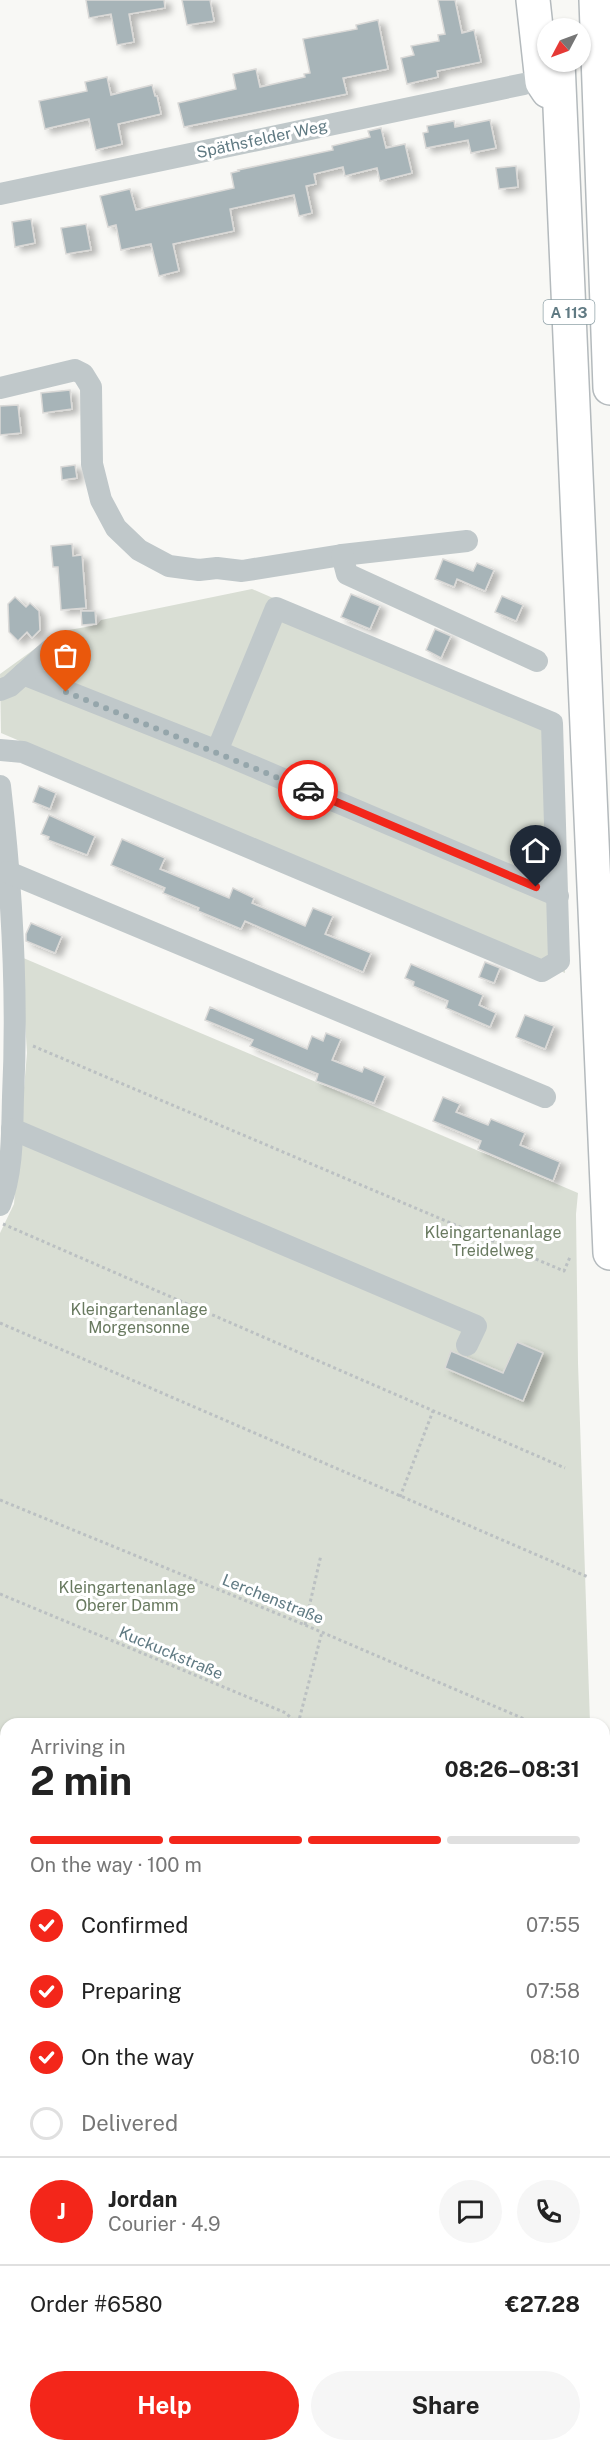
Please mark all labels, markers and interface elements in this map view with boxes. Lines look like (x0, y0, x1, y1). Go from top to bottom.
north arrow (537, 18, 591, 72)
map controls (537, 18, 591, 72)
street label: Späthsfelder Weg (195, 116, 329, 162)
road number: A 113 (544, 300, 594, 324)
pin (40, 630, 91, 692)
icon: bag (49, 639, 82, 672)
courier (278, 760, 338, 820)
icon: car (292, 774, 325, 807)
pin (510, 825, 561, 887)
icon: home (519, 834, 552, 867)
park label: Kleingartenanlage Treidelweg (424, 1223, 562, 1260)
park label: Kleingartenanlage Morgensonne (70, 1300, 208, 1337)
street label: Lerchenstraße (220, 1570, 326, 1628)
park label: Kleingartenanlage Oberer Damm (58, 1578, 196, 1615)
street label: Kuckuckstraße (116, 1623, 226, 1683)
text: Arriving in (30, 1735, 125, 1759)
text: 08:26–08:31 (444, 1756, 580, 1782)
text: 2 min (30, 1758, 132, 1804)
text: On the way · 100 m (30, 1853, 202, 1877)
icon: check (30, 1909, 63, 1942)
text: Confirmed (81, 1912, 188, 1938)
text: 07:55 (526, 1913, 580, 1937)
icon: check (30, 1975, 63, 2008)
text: Preparing (81, 1978, 182, 2004)
text: 07:58 (526, 1979, 580, 2003)
icon: check (30, 2041, 63, 2074)
text: On the way (81, 2044, 194, 2070)
text: 08:10 (530, 2045, 580, 2069)
text: Delivered (81, 2110, 178, 2136)
button: chat (439, 2180, 502, 2243)
button: phone (517, 2180, 580, 2243)
text: Jordan (108, 2186, 177, 2212)
text: J (57, 2198, 66, 2224)
text: Courier · 4.9 (108, 2212, 220, 2236)
text: Order #6580 (30, 2291, 163, 2317)
text: €27.28 (505, 2291, 580, 2317)
button: Help (30, 2371, 299, 2440)
button: Share (311, 2371, 580, 2440)

